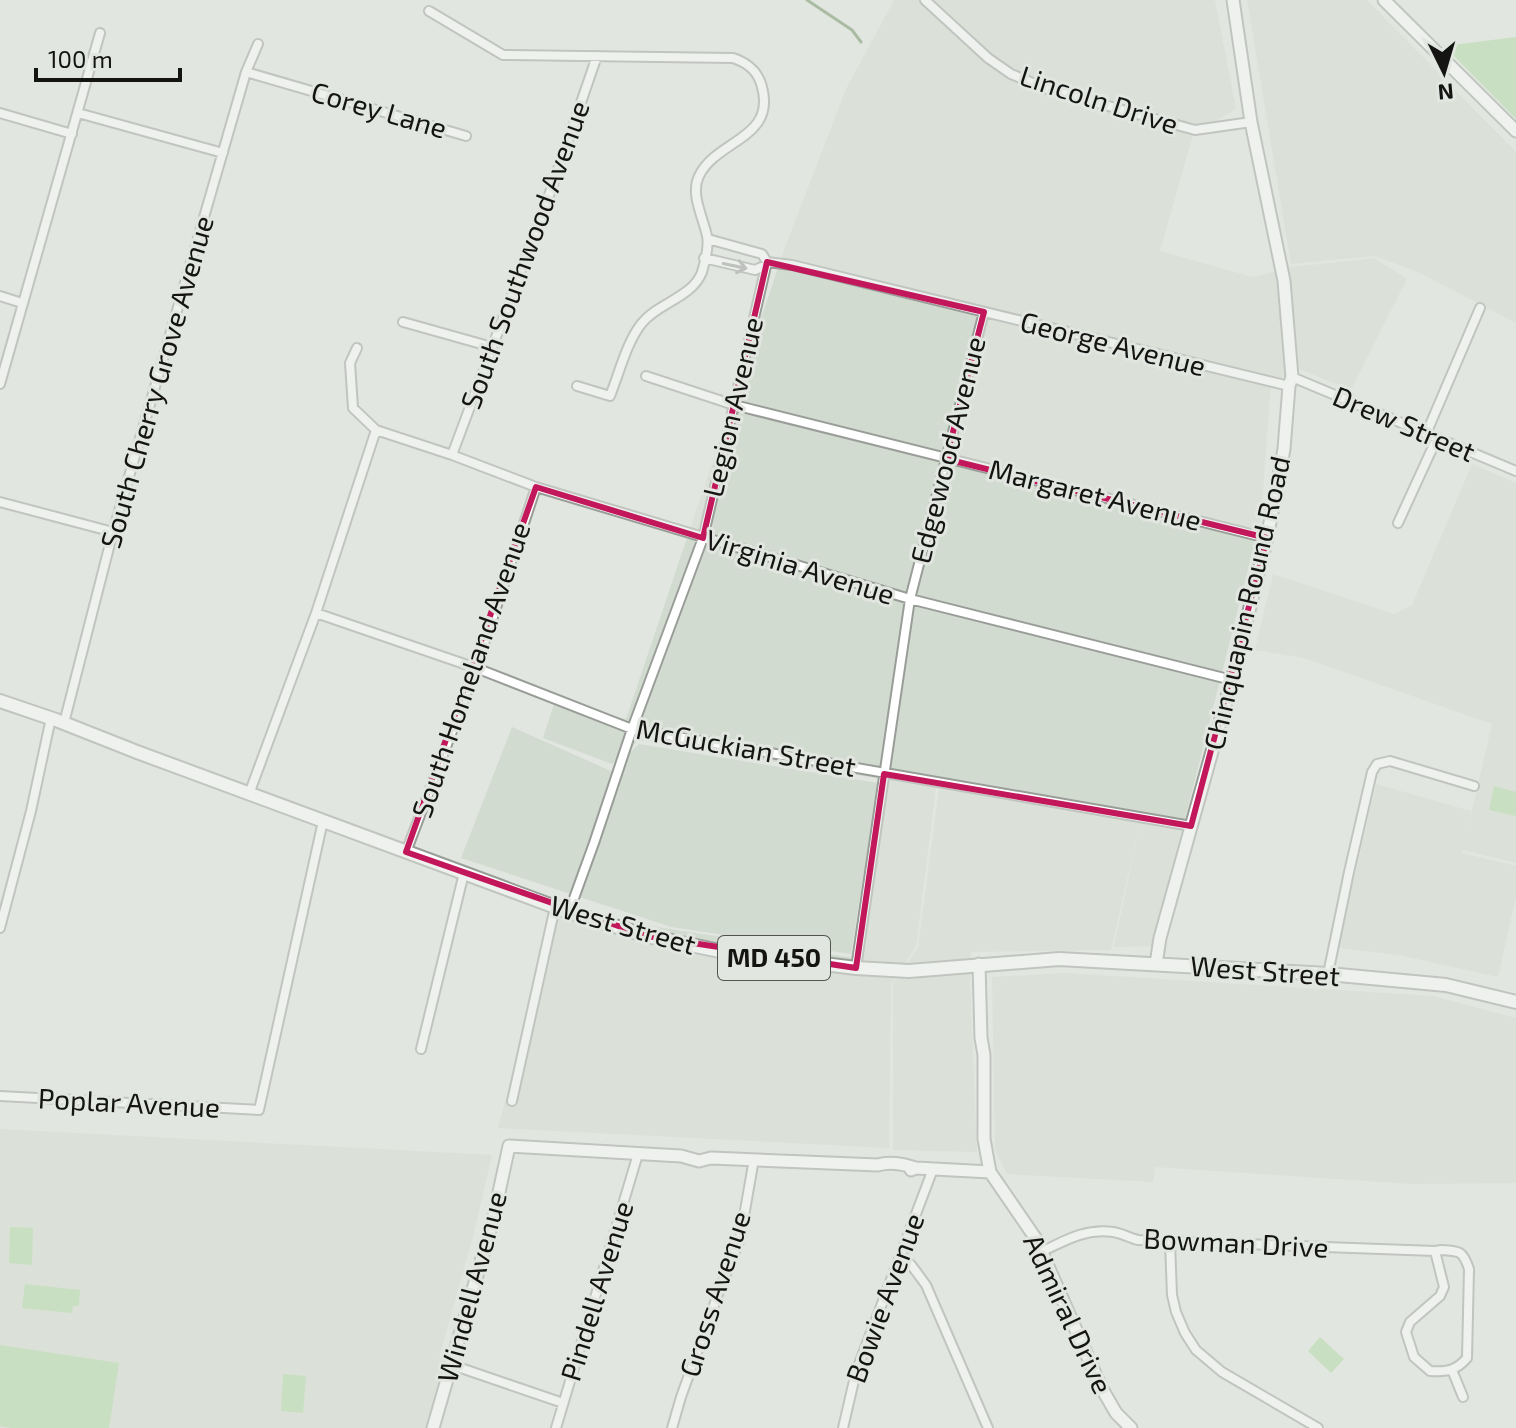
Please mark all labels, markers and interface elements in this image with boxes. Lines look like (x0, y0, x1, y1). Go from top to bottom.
scale bar (36, 32, 180, 82)
north arrow (1404, 32, 1484, 112)
text: 100 m (48, 44, 113, 73)
street label: Lincoln Drive (1016, 57, 1183, 141)
street label: Corey Lane (308, 74, 451, 145)
text: N (1437, 79, 1455, 107)
street label: South Southwood Avenue (452, 96, 596, 413)
street label: South Cherry Grove Avenue (92, 212, 220, 552)
one-way arrow (722, 259, 748, 274)
street label: George Avenue (1017, 304, 1209, 382)
street label: Legion Avenue (695, 314, 769, 500)
street label: Edgewood Avenue (902, 333, 992, 567)
street label: Drew Street (1328, 378, 1481, 468)
street label: Margaret Avenue (985, 451, 1205, 537)
street label: Chinquapin Round Road (1196, 453, 1296, 753)
street label: South Homeland Avenue (403, 517, 537, 822)
street label: Virginia Avenue (702, 521, 899, 611)
street label: McGuckian Street (634, 711, 859, 783)
street label: West Street (546, 887, 700, 961)
road number: MD 450 (718, 936, 830, 980)
street label: West Street (1189, 948, 1341, 992)
street label: Poplar Avenue (37, 1080, 221, 1124)
street label: Windell Avenue (429, 1188, 513, 1386)
street label: Pindell Avenue (553, 1197, 640, 1385)
street label: Gross Avenue (671, 1207, 757, 1381)
street label: Bowie Avenue (838, 1208, 930, 1387)
street label: Bowman Drive (1143, 1220, 1329, 1264)
street label: Admiral Drive (1017, 1229, 1121, 1399)

